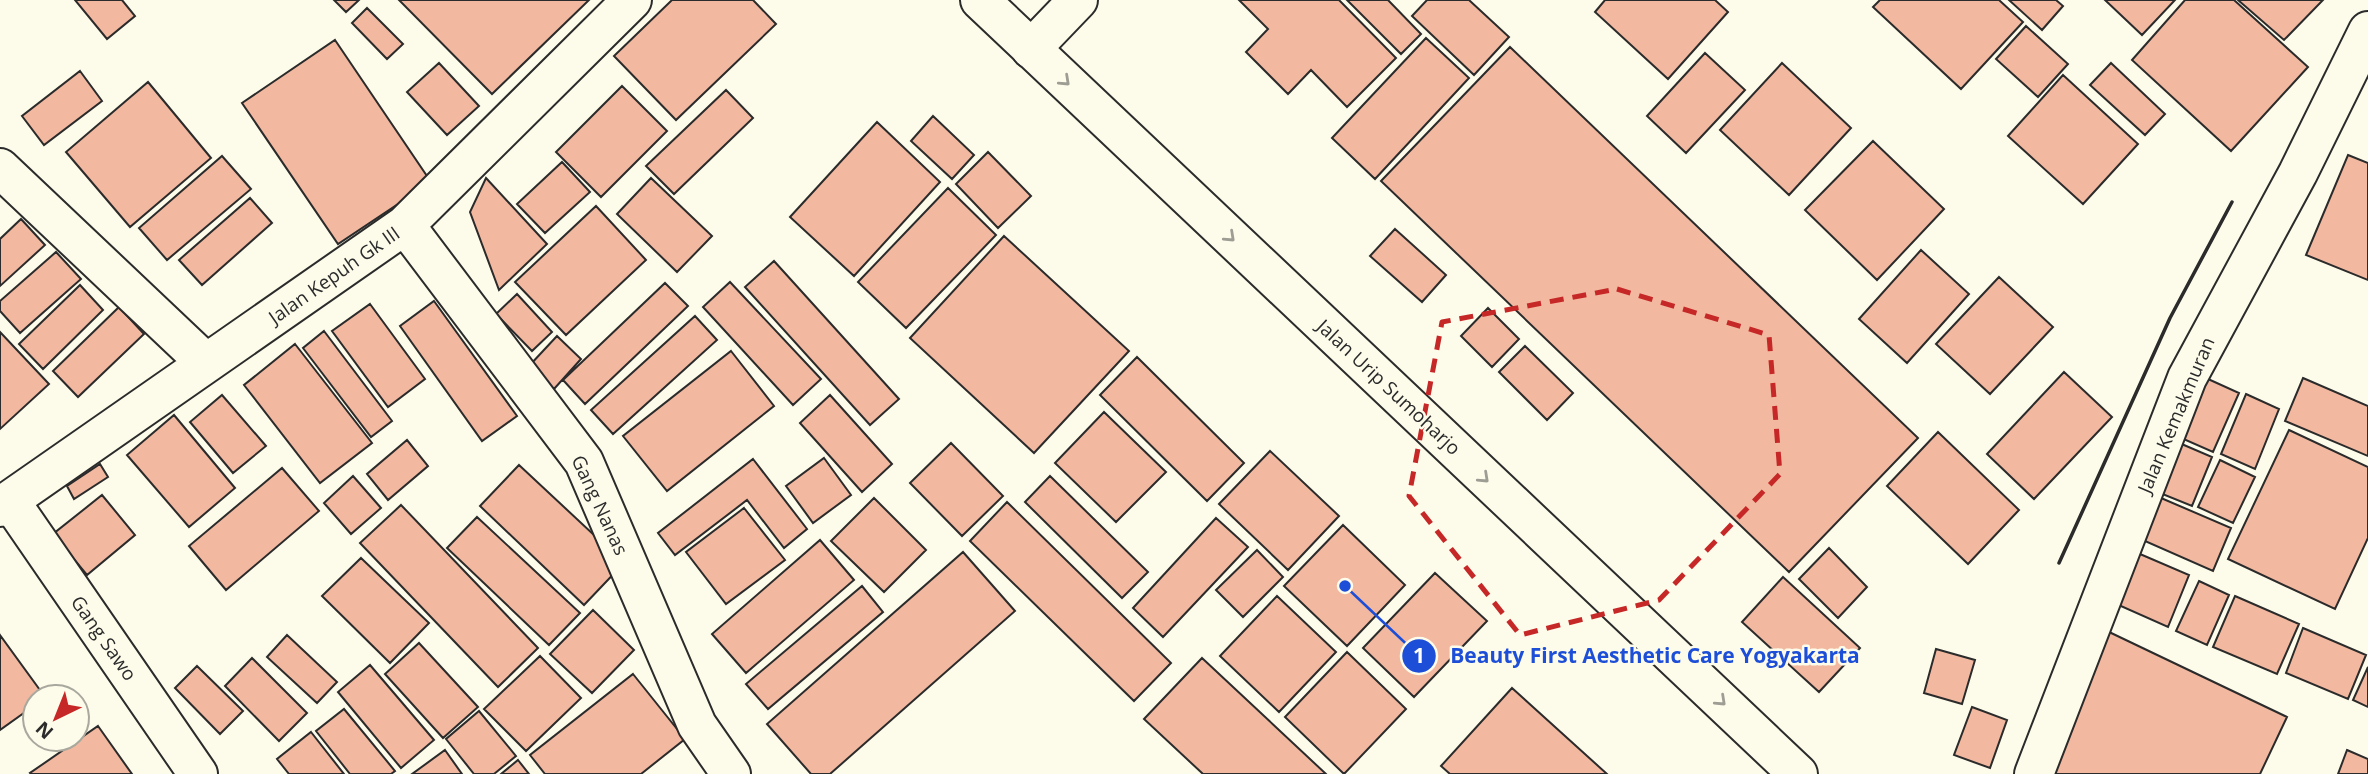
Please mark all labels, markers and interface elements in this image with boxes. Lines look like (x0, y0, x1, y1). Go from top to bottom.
one-way arrow (1057, 73, 1070, 86)
street label: Jalan Kepuh Gk III (262, 220, 405, 331)
one-way arrow (1222, 229, 1235, 242)
street label: Jalan Urip Sumoharjo (1310, 312, 1467, 461)
street label: Jalan Kemakmuran (2131, 333, 2221, 499)
street label: Gang Nanas (566, 451, 634, 559)
one-way arrow (1476, 469, 1489, 482)
street label: Gang Sawo (65, 590, 143, 686)
callout: Beauty First Aesthetic Care Yogyakarta (1401, 635, 1874, 677)
text: 1 (1413, 641, 1425, 669)
text: Beauty First Aesthetic Care Yogyakarta (1450, 641, 1860, 669)
north arrow (21, 683, 91, 753)
one-way arrow (1713, 693, 1726, 706)
text: N (30, 716, 59, 745)

